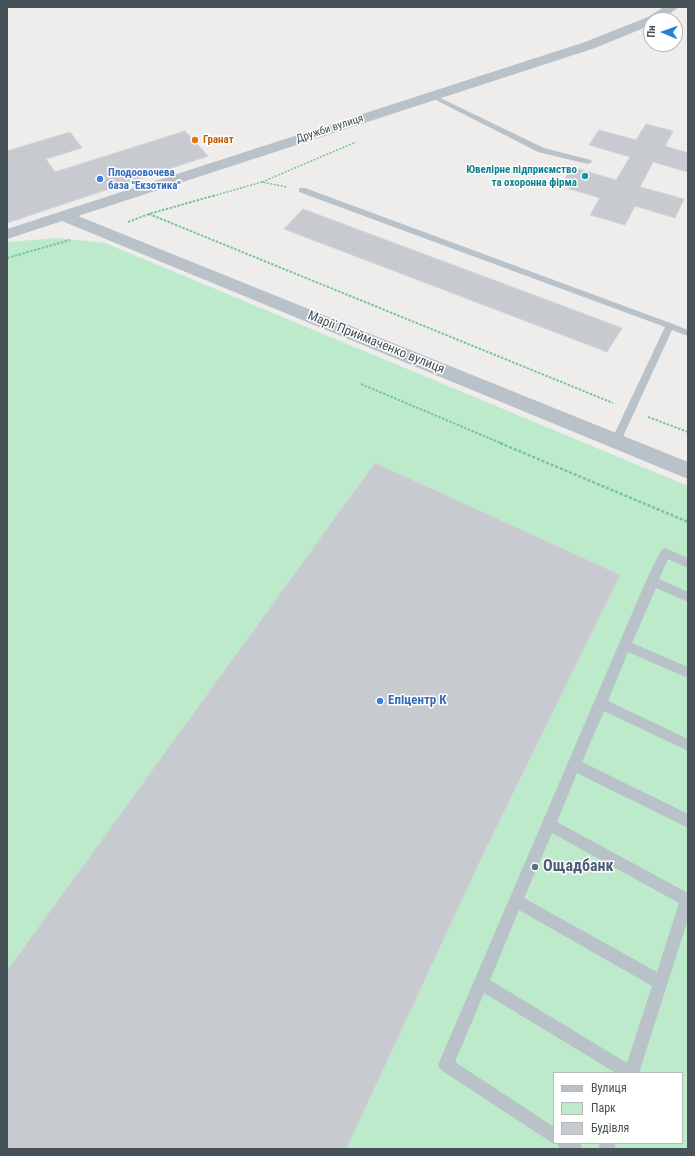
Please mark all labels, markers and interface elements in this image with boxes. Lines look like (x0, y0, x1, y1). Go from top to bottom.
north arrow (643, 12, 683, 52)
text: Пн (645, 25, 658, 38)
street label: Дружби вулиця (295, 112, 365, 146)
place label: Гранат (203, 133, 234, 147)
marker: Гранат (190, 135, 200, 145)
place label: Ювелірне підприємство та охоронна фірма (466, 163, 577, 189)
place label: Плодоовочева база "Екзотика" (108, 166, 181, 192)
marker: Ювелірне підприємство та охоронна фірма (580, 171, 590, 181)
marker: Плодоовочева база "Екзотика" (95, 174, 105, 184)
street label: Марії Приймаченко вулиця (305, 308, 447, 378)
place label: Епіцентр К (388, 693, 447, 709)
marker: Епіцентр К (375, 696, 385, 706)
place label: Ощадбанк (543, 857, 614, 877)
marker: Ощадбанк (530, 862, 540, 872)
legend (553, 1072, 683, 1144)
text: Вулиця (591, 1081, 627, 1095)
text: Парк (591, 1101, 616, 1115)
text: Будівля (591, 1121, 629, 1135)

